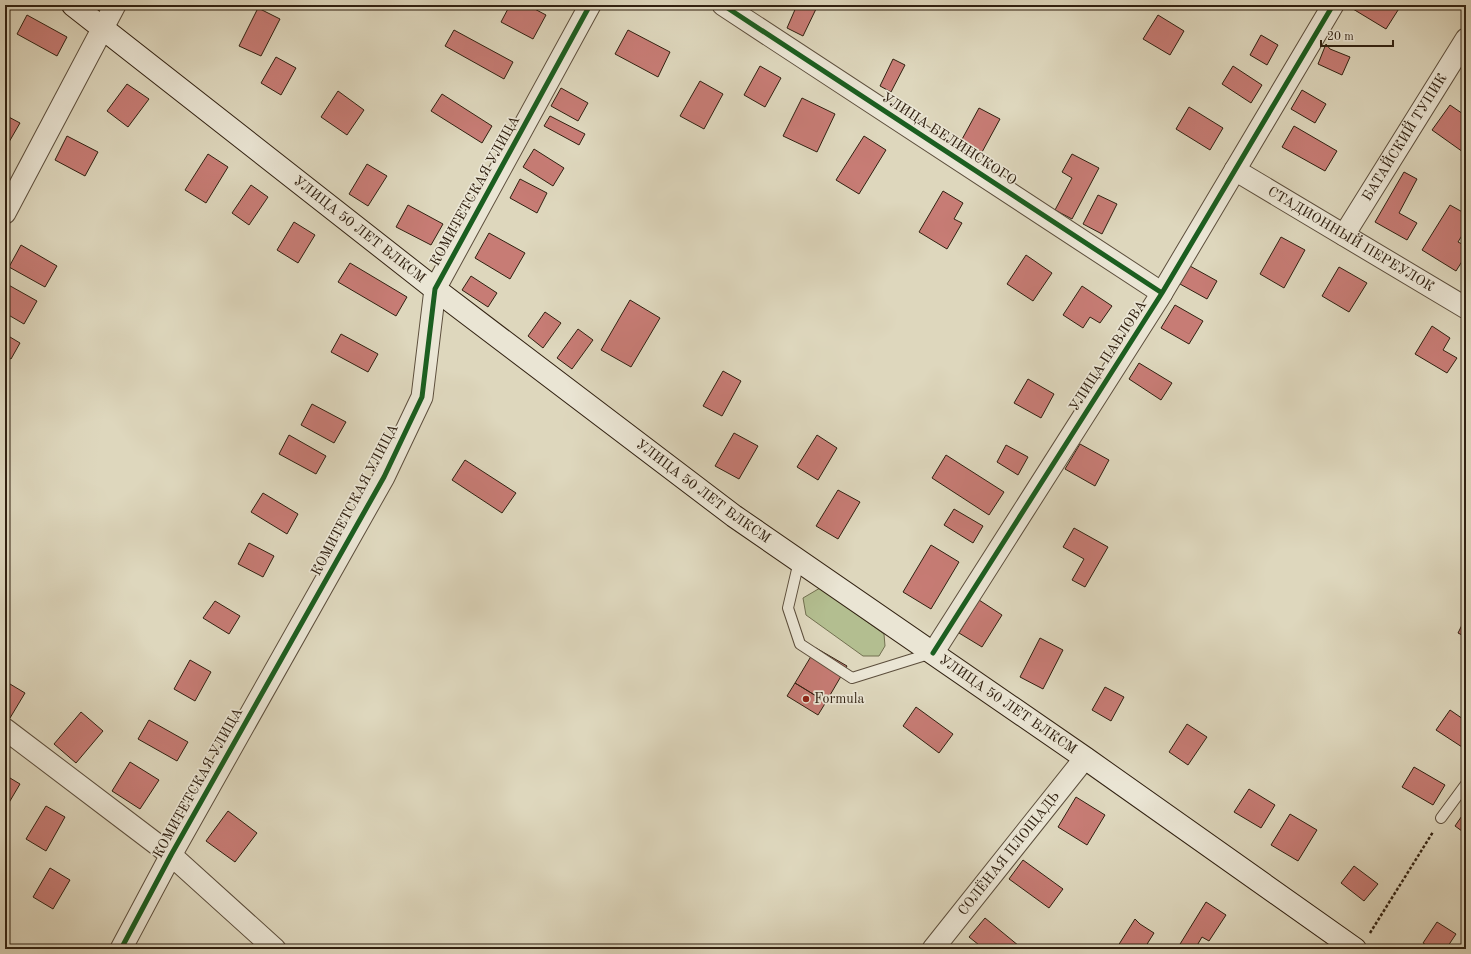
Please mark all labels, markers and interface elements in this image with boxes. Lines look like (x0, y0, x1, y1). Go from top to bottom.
scale bar (1321, 22, 1393, 48)
text: 20 m (1327, 31, 1354, 43)
street label: БАТАЙСКИЙ ТУПИК (1360, 71, 1450, 204)
street label: УЛИЦА БЕЛИНСКОГО (879, 90, 1019, 188)
street label: КОМИТЕТСКАЯ УЛИЦА (428, 113, 522, 269)
street label: УЛИЦА 50 ЛЕТ ВЛКСМ (291, 174, 428, 286)
street label: СТАДИОННЫЙ ПЕРЕУЛОК (1265, 184, 1437, 294)
street label: УЛИЦА ПАВЛОВА (1067, 298, 1149, 414)
street label: КОМИТЕТСКАЯ УЛИЦА (309, 422, 401, 578)
street label: УЛИЦА 50 ЛЕТ ВЛКСМ (633, 437, 773, 546)
street label: УЛИЦА 50 ЛЕТ ВЛКСМ (936, 653, 1079, 757)
place label: Formula (814, 692, 865, 706)
marker: Formula (801, 694, 811, 704)
street label: КОМИТЕТСКАЯ УЛИЦА (151, 705, 245, 861)
street label: СОЛЁНАЯ ПЛОЩАДЬ (956, 789, 1062, 918)

